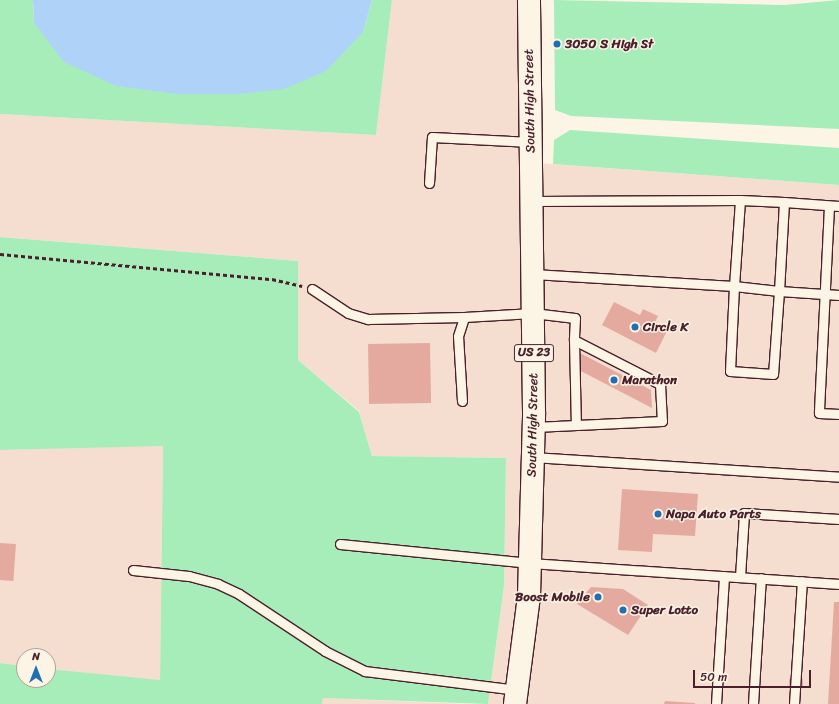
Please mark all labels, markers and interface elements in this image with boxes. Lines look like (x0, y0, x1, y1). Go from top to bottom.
place label: 3050 S High St (565, 36, 655, 52)
marker: 3050 S High St (552, 39, 562, 49)
street label: South High Street (521, 48, 539, 154)
place label: Circle K (643, 319, 688, 335)
marker: Circle K (630, 322, 640, 332)
road number: US 23 (513, 343, 555, 363)
street label: South High Street (524, 372, 542, 478)
place label: Marathon (622, 372, 677, 388)
marker: Marathon (609, 375, 619, 385)
place label: Napa Auto Parts (666, 506, 760, 522)
marker: Napa Auto Parts (653, 509, 663, 519)
place label: Boost Mobile (516, 589, 590, 605)
marker: Boost Mobile (593, 592, 603, 602)
place label: Super Lotto (631, 602, 698, 618)
marker: Super Lotto (618, 605, 628, 615)
text: N (32, 647, 40, 666)
north arrow (16, 648, 56, 688)
scale bar (695, 662, 813, 688)
text: 50 m (700, 666, 727, 688)

